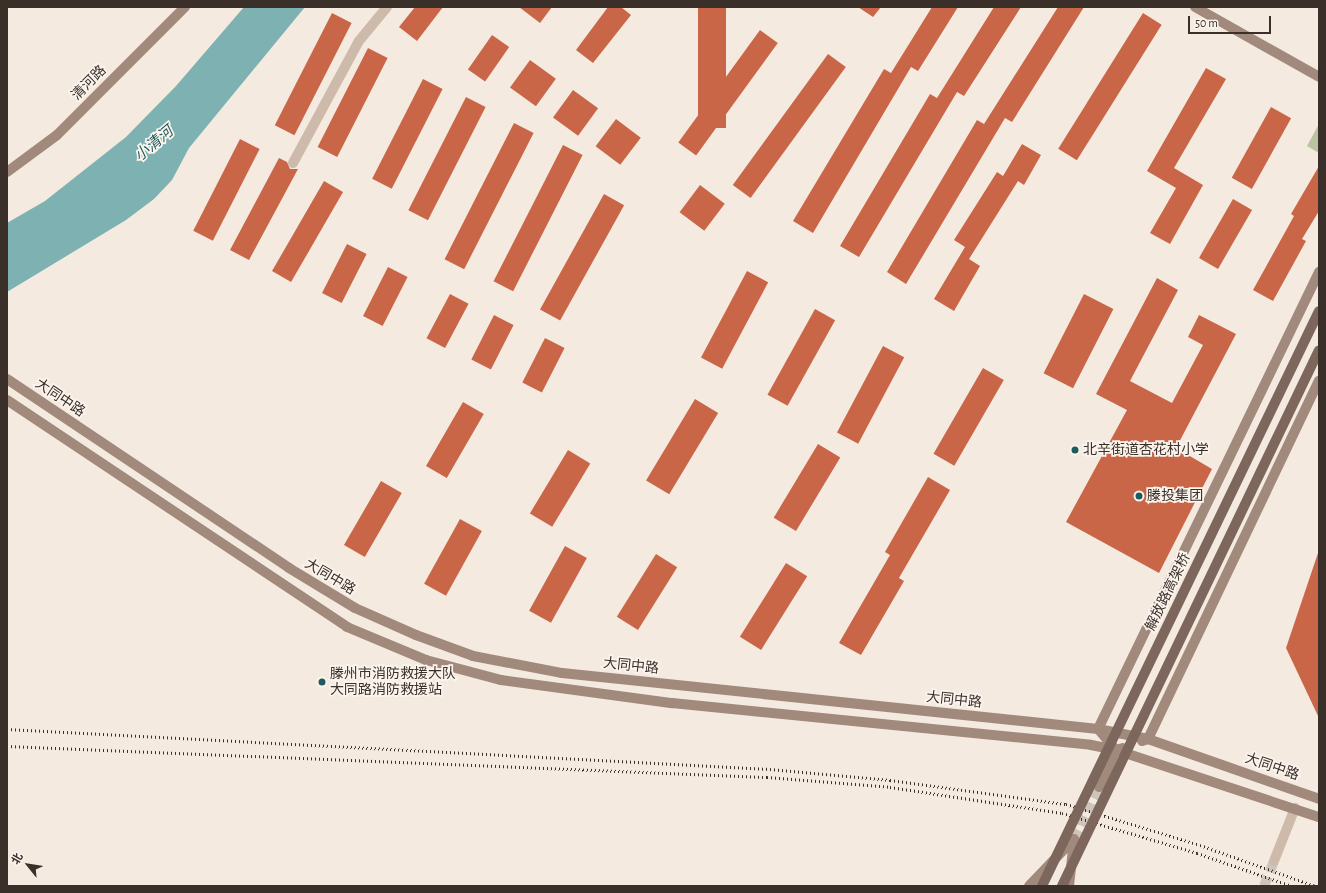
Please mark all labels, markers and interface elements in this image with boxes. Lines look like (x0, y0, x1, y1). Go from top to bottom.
scale bar (1190, 8, 1273, 34)
text: 50 m (1195, 17, 1218, 29)
street label: 清河路 (68, 62, 110, 104)
water label: 小清河 (131, 123, 177, 165)
street label: 大同中路 (32, 375, 88, 421)
place label: 北辛街道杏花村小学 (1083, 442, 1209, 458)
marker: 北辛街道杏花村小学 (1070, 445, 1080, 455)
place label: 滕投集团 (1147, 488, 1203, 504)
marker: 滕投集团 (1134, 491, 1144, 501)
street label: 解放路高架桥 (1142, 551, 1194, 633)
street label: 大同中路 (302, 555, 358, 599)
street label: 大同中路 (602, 655, 660, 677)
place label: 滕州市消防救援大队 大同路消防救援站 (330, 666, 456, 698)
marker: 滕州市消防救援大队 大同路消防救援站 (317, 677, 327, 687)
street label: 大同中路 (925, 689, 983, 711)
street label: 大同中路 (1243, 750, 1301, 784)
north arrow (8, 845, 48, 885)
text: 北 (10, 851, 25, 866)

